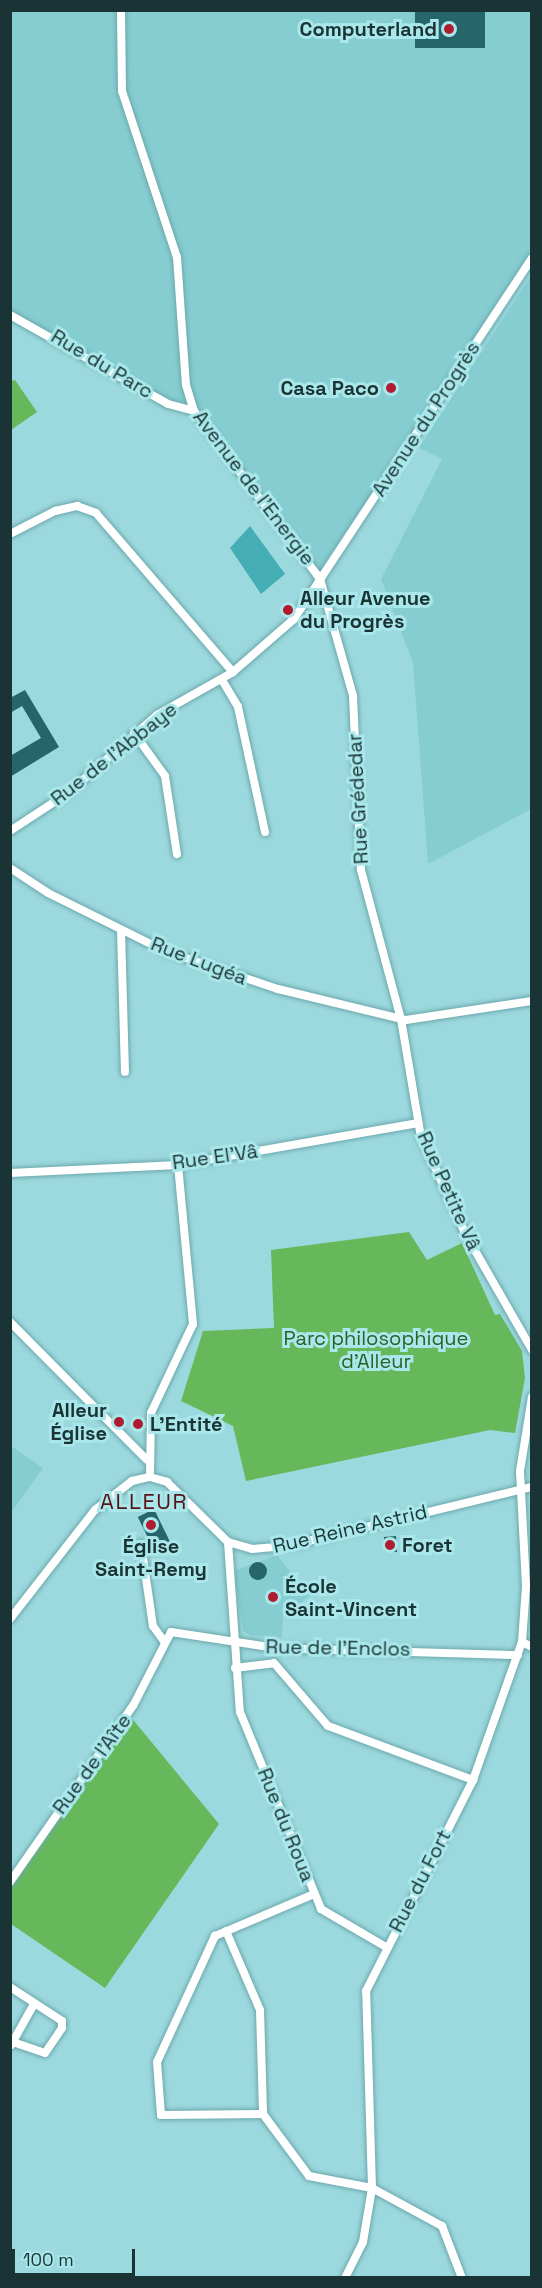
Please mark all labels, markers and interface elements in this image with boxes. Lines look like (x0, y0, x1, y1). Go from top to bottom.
place label: Computerland (300, 17, 437, 41)
marker: Computerland (442, 22, 456, 36)
street label: Rue du Parc (47, 324, 157, 404)
street label: Avenue du Progrès (367, 337, 485, 501)
place label: Casa Paco (280, 376, 379, 400)
marker: Casa Paco (384, 381, 398, 395)
street label: Avenue de l'Energie (188, 406, 320, 570)
place label: Alleur Avenue du Progrès (300, 586, 431, 633)
marker: Alleur Avenue du Progrès (281, 603, 295, 617)
street label: Rue de l'Abbaye (46, 697, 182, 811)
street label: Rue Grédedar (343, 733, 373, 865)
street label: Rue Lugéa (148, 932, 250, 990)
street label: Rue Petite Vâ (412, 1128, 486, 1254)
street label: Rue El'Vâ (171, 1139, 259, 1175)
park label: Parc philosophique d'Alleur (284, 1326, 468, 1373)
place label: Alleur Église (51, 1398, 107, 1445)
place label: L'Entité (150, 1412, 222, 1436)
marker: Alleur Église (112, 1415, 126, 1429)
marker: L'Entité (131, 1417, 145, 1431)
district label: ALLEUR (100, 1489, 188, 1515)
street label: Rue Reine Astrid (270, 1500, 430, 1558)
marker: Église Saint-Remy (144, 1518, 158, 1532)
place label: Foret (402, 1533, 453, 1557)
place label: Église Saint-Remy (95, 1534, 207, 1581)
marker: Foret (383, 1538, 397, 1552)
place label: École Saint-Vincent (285, 1574, 417, 1621)
marker: École Saint-Vincent (266, 1590, 280, 1604)
street label: Rue de l'Enclos (265, 1635, 411, 1661)
street label: Rue de l'Aîte (48, 1709, 136, 1819)
street label: Rue du Roua (252, 1764, 320, 1886)
street label: Rue du Fort (384, 1826, 456, 1936)
scale bar (15, 2237, 138, 2275)
text: 100 m (23, 2248, 74, 2271)

